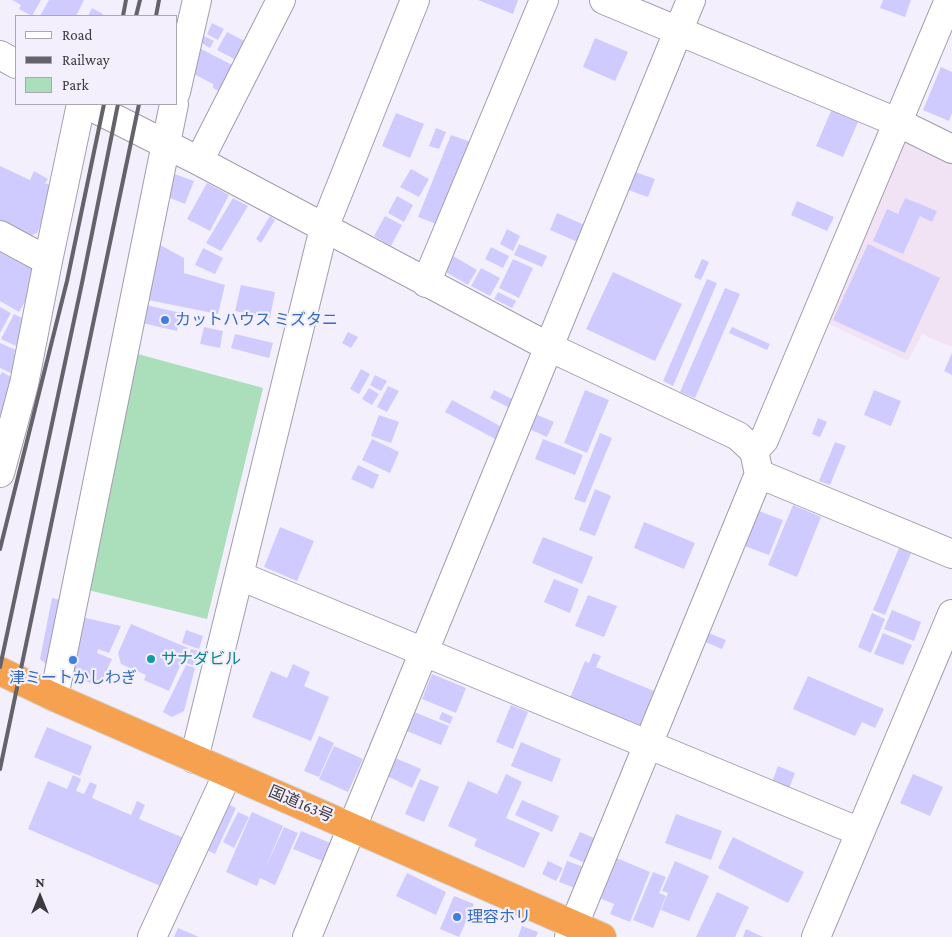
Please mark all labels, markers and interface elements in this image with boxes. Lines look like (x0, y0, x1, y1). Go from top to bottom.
legend (15, 15, 178, 105)
text: Road (62, 27, 92, 43)
text: Railway (62, 52, 110, 68)
text: Park (62, 77, 89, 93)
place label: カットハウス ミズタニ (175, 310, 338, 330)
marker: カットハウス ミズタニ (159, 314, 171, 326)
place label: サナダビル (161, 649, 241, 669)
marker: サナダビル (145, 653, 157, 665)
marker: 津ミートかしわぎ (67, 654, 79, 666)
place label: 津ミートかしわぎ (9, 668, 137, 688)
street label: 国道163号 (266, 782, 336, 826)
north arrow (15, 872, 65, 922)
text: N (35, 874, 45, 890)
place label: 理容ホリ (467, 907, 531, 927)
marker: 理容ホリ (451, 911, 463, 923)

